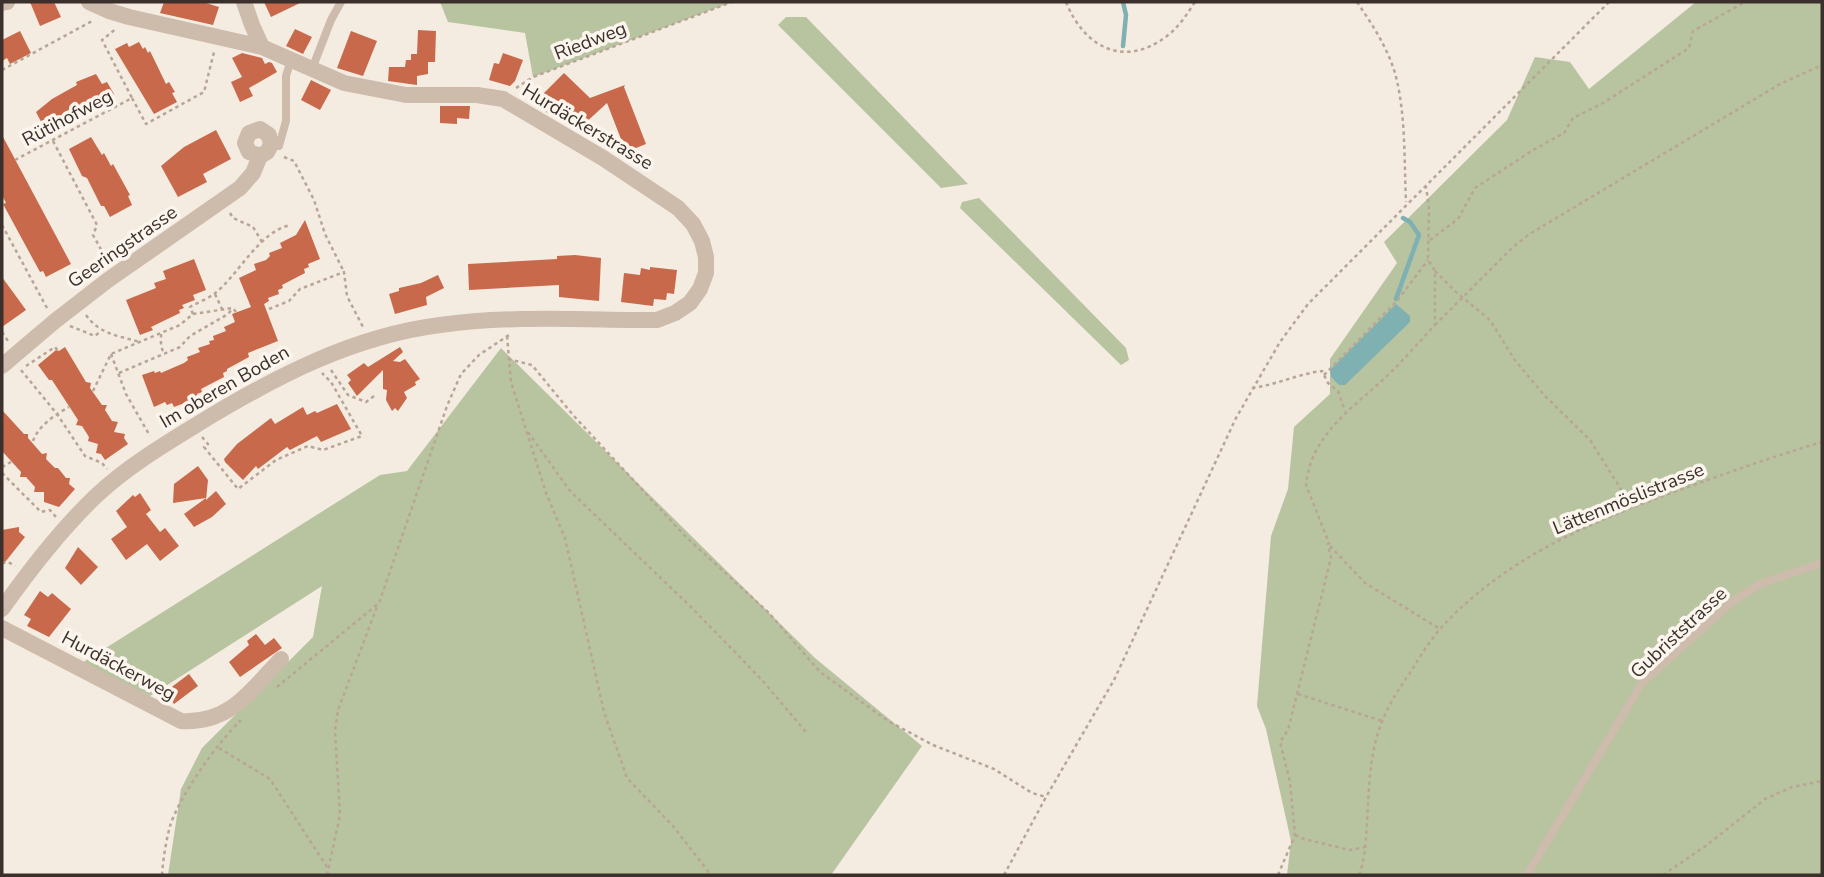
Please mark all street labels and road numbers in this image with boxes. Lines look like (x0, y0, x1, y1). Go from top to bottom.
street label: Riedweg (551, 15, 630, 67)
street label: Hurdäckerstrasse (517, 77, 658, 176)
street label: Rütihofweg (18, 83, 117, 153)
street label: Geeringstrasse (63, 199, 182, 294)
street label: Im oberen Boden (155, 339, 294, 435)
street label: Lättenmöslistrasse (1549, 457, 1708, 541)
street label: Gubriststrasse (1625, 581, 1733, 684)
street label: Hurdäckerweg (57, 625, 180, 707)

